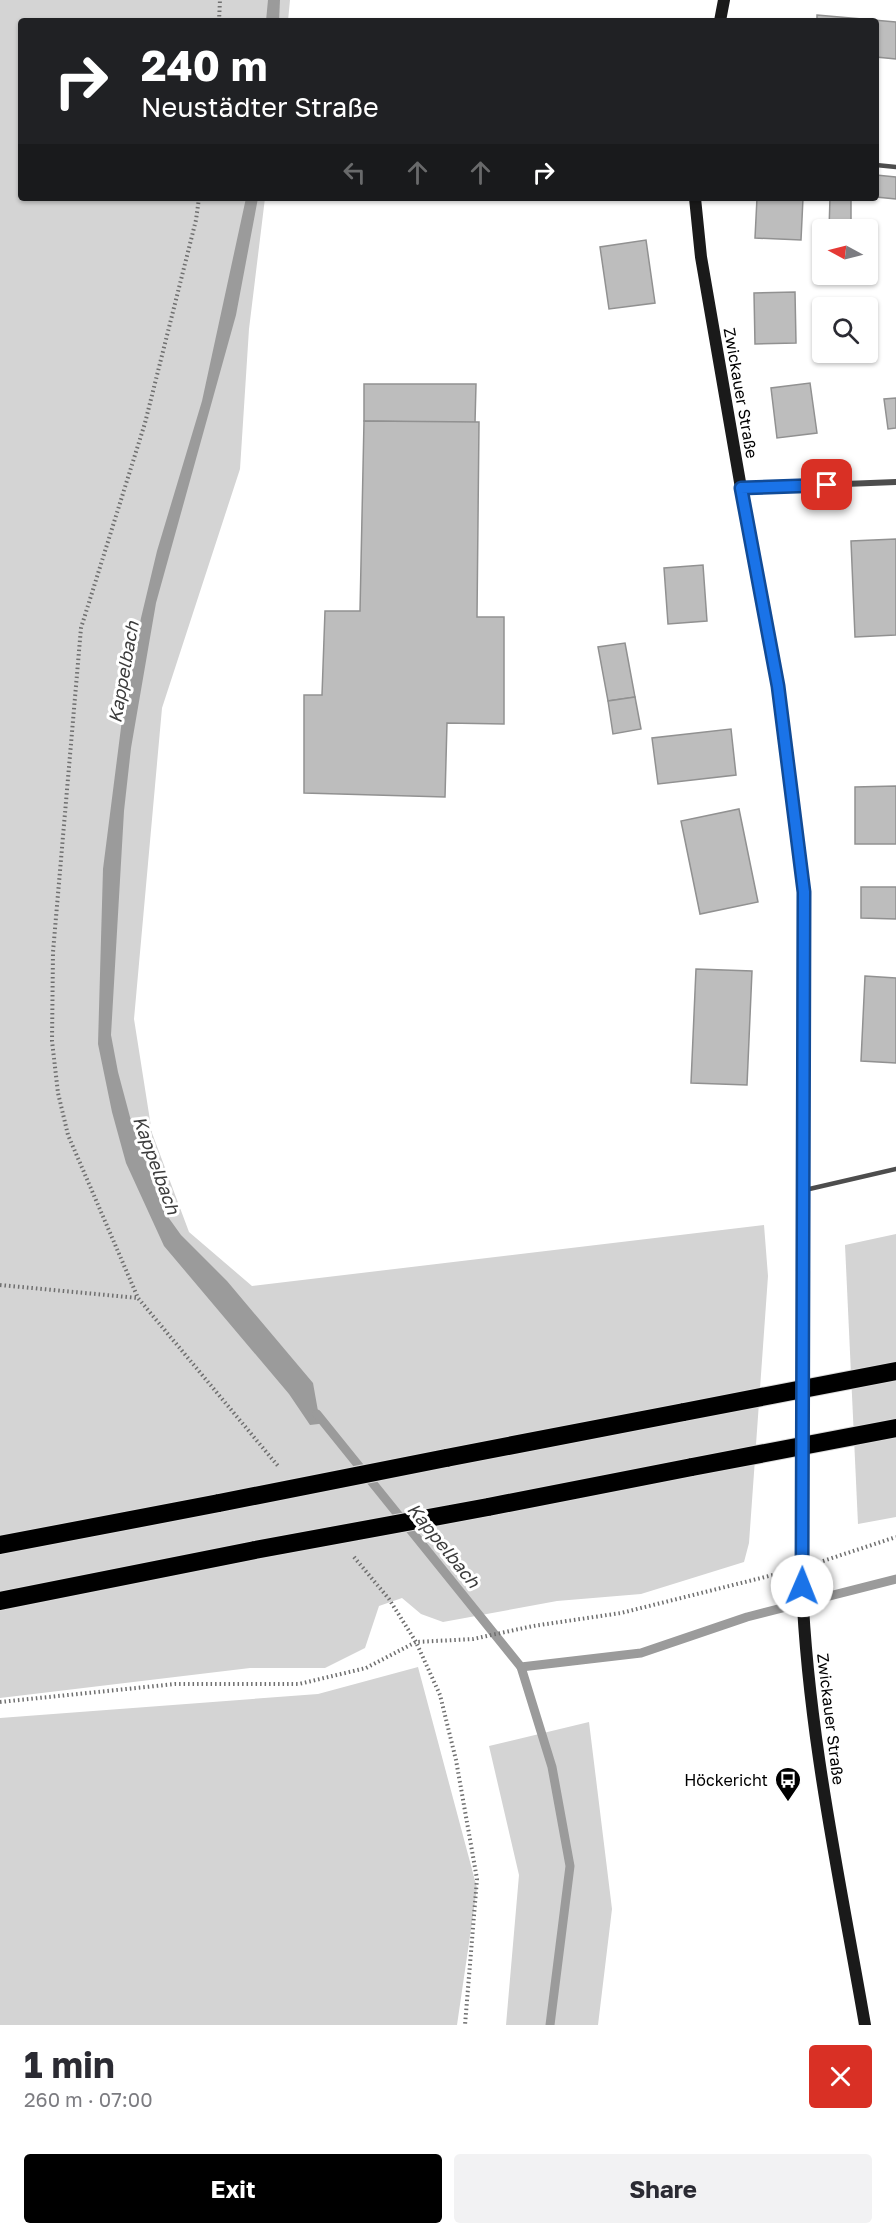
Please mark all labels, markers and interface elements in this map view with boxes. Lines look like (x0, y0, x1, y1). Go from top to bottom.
text: 240 m (141, 40, 267, 90)
icon: right (42, 42, 120, 120)
text: Neustädter Straße (141, 91, 379, 123)
icon: left (338, 156, 371, 189)
icon: ahead (401, 156, 434, 189)
icon: ahead (464, 156, 497, 189)
icon: right (527, 156, 560, 189)
north arrow (812, 219, 878, 285)
map controls (812, 219, 878, 363)
button: search (812, 297, 878, 363)
street label: Zwickauer Straße (720, 326, 762, 460)
pin (801, 459, 852, 510)
icon: arrive (810, 468, 843, 501)
water label: Kappelbach (103, 619, 143, 725)
water label: Kappelbach (129, 1113, 185, 1218)
water label: Kappelbach (403, 1498, 486, 1593)
position arrow (770, 1554, 834, 1618)
street label: Zwickauer Straße (813, 1652, 849, 1786)
bus stop icon: Höckericht (773, 1765, 803, 1803)
place label: Höckericht (684, 1770, 768, 1790)
text: 1 min (24, 2043, 115, 2086)
button: close (809, 2045, 872, 2108)
text: 260 m · 07:00 (24, 2087, 153, 2111)
button: Exit (24, 2154, 442, 2223)
button: Share (454, 2154, 872, 2223)

